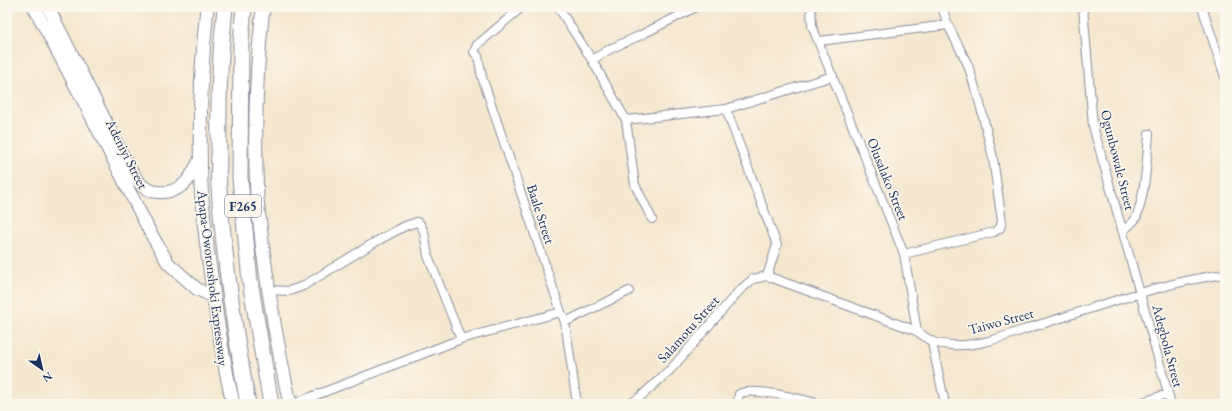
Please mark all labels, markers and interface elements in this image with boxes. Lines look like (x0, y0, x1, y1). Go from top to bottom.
street label: Ogunbowale Street (1097, 108, 1139, 213)
street label: Adeniyi Street (101, 115, 153, 193)
street label: Olusalako Street (863, 135, 913, 224)
street label: Baale Street (523, 182, 559, 247)
street label: Apapa-Oworonshoki Expressway (193, 188, 233, 368)
road number: F265 (225, 195, 261, 217)
street label: Salamotu Street (653, 291, 723, 366)
street label: Adegbola Street (1148, 302, 1188, 390)
street label: Taiwo Street (966, 304, 1036, 338)
north arrow (22, 349, 62, 389)
text: N (40, 369, 55, 386)

